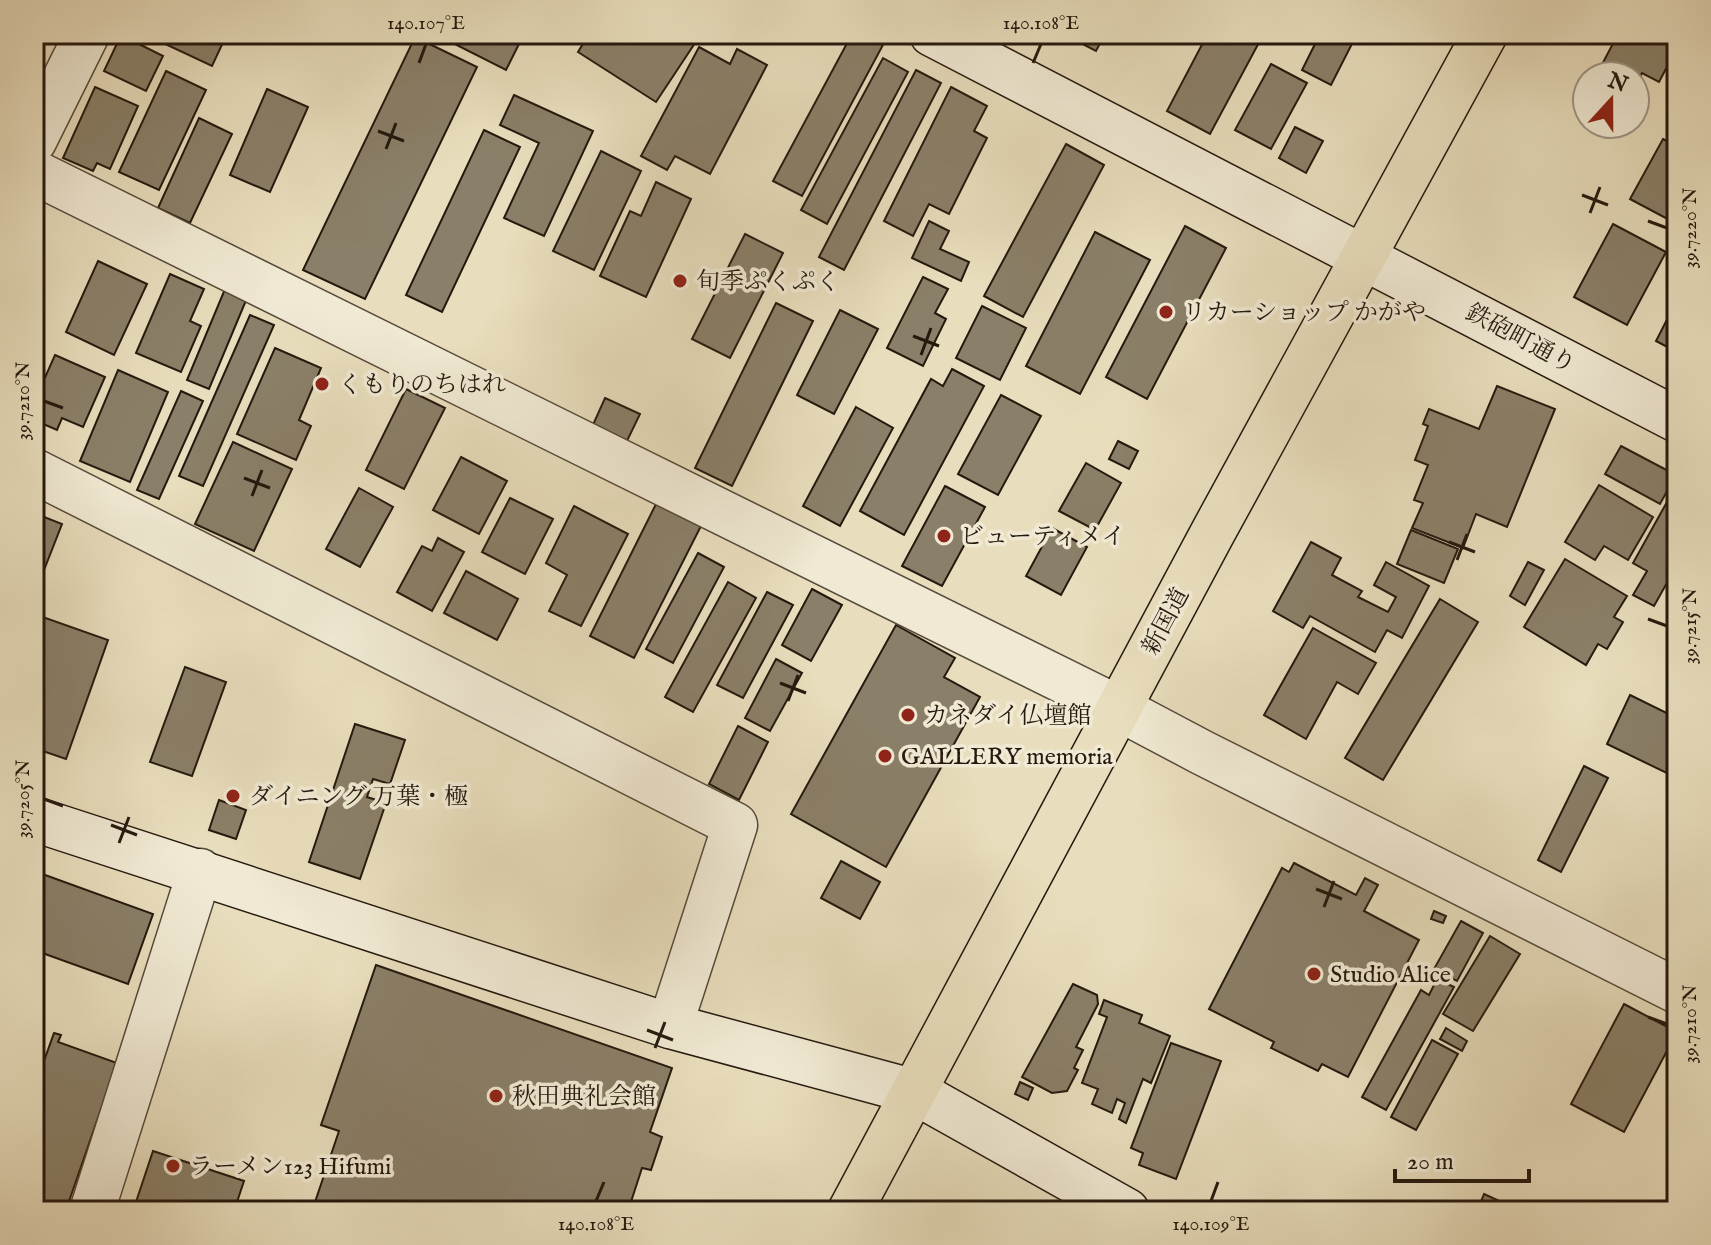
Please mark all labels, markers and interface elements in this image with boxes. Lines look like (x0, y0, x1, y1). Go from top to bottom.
text: 140.107°E (387, 11, 465, 36)
text: 140.108°E (1003, 11, 1079, 36)
north arrow (1571, 60, 1651, 140)
text: N (1603, 66, 1631, 100)
text: 39.7220°N (1678, 187, 1703, 269)
place label: 旬季ぷくぷく (696, 267, 840, 298)
marker: 旬季ぷくぷく (671, 272, 689, 290)
street label: 鉄砲町通り (1460, 297, 1581, 381)
place label: リカーショップ かがや (1182, 298, 1426, 329)
marker: リカーショップ かがや (1157, 303, 1175, 321)
text: 39.7210°N (11, 362, 36, 441)
place label: くもりのちはれ (338, 370, 506, 401)
marker: くもりのちはれ (313, 375, 331, 393)
place label: ビューティメイ (960, 522, 1126, 553)
marker: ビューティメイ (935, 527, 953, 545)
street label: 新国道 (1136, 583, 1197, 661)
text: 39.7215°N (1678, 588, 1703, 664)
place label: カネダイ仏壇館 (924, 701, 1092, 732)
marker: カネダイ仏壇館 (899, 706, 917, 724)
place label: GALLERY memoria (901, 742, 1113, 773)
marker: GALLERY memoria (876, 747, 894, 765)
text: 39.7205°N (11, 760, 36, 838)
place label: ダイニング 万葉・極 (249, 782, 468, 813)
marker: ダイニング 万葉・極 (224, 787, 242, 805)
place label: Studio Alice (1330, 960, 1451, 991)
marker: Studio Alice (1305, 965, 1323, 983)
text: 39.7210°N (1678, 985, 1703, 1064)
place label: 秋田典礼会館 (512, 1082, 656, 1113)
marker: 秋田典礼会館 (487, 1087, 505, 1105)
scale bar (1395, 1133, 1529, 1183)
text: 20 m (1407, 1147, 1454, 1178)
place label: ラーメン123 Hifumi (189, 1152, 391, 1183)
marker: ラーメン123 Hifumi (164, 1157, 182, 1175)
text: 140.108°E (558, 1212, 634, 1237)
text: 140.109°E (1172, 1212, 1250, 1237)

